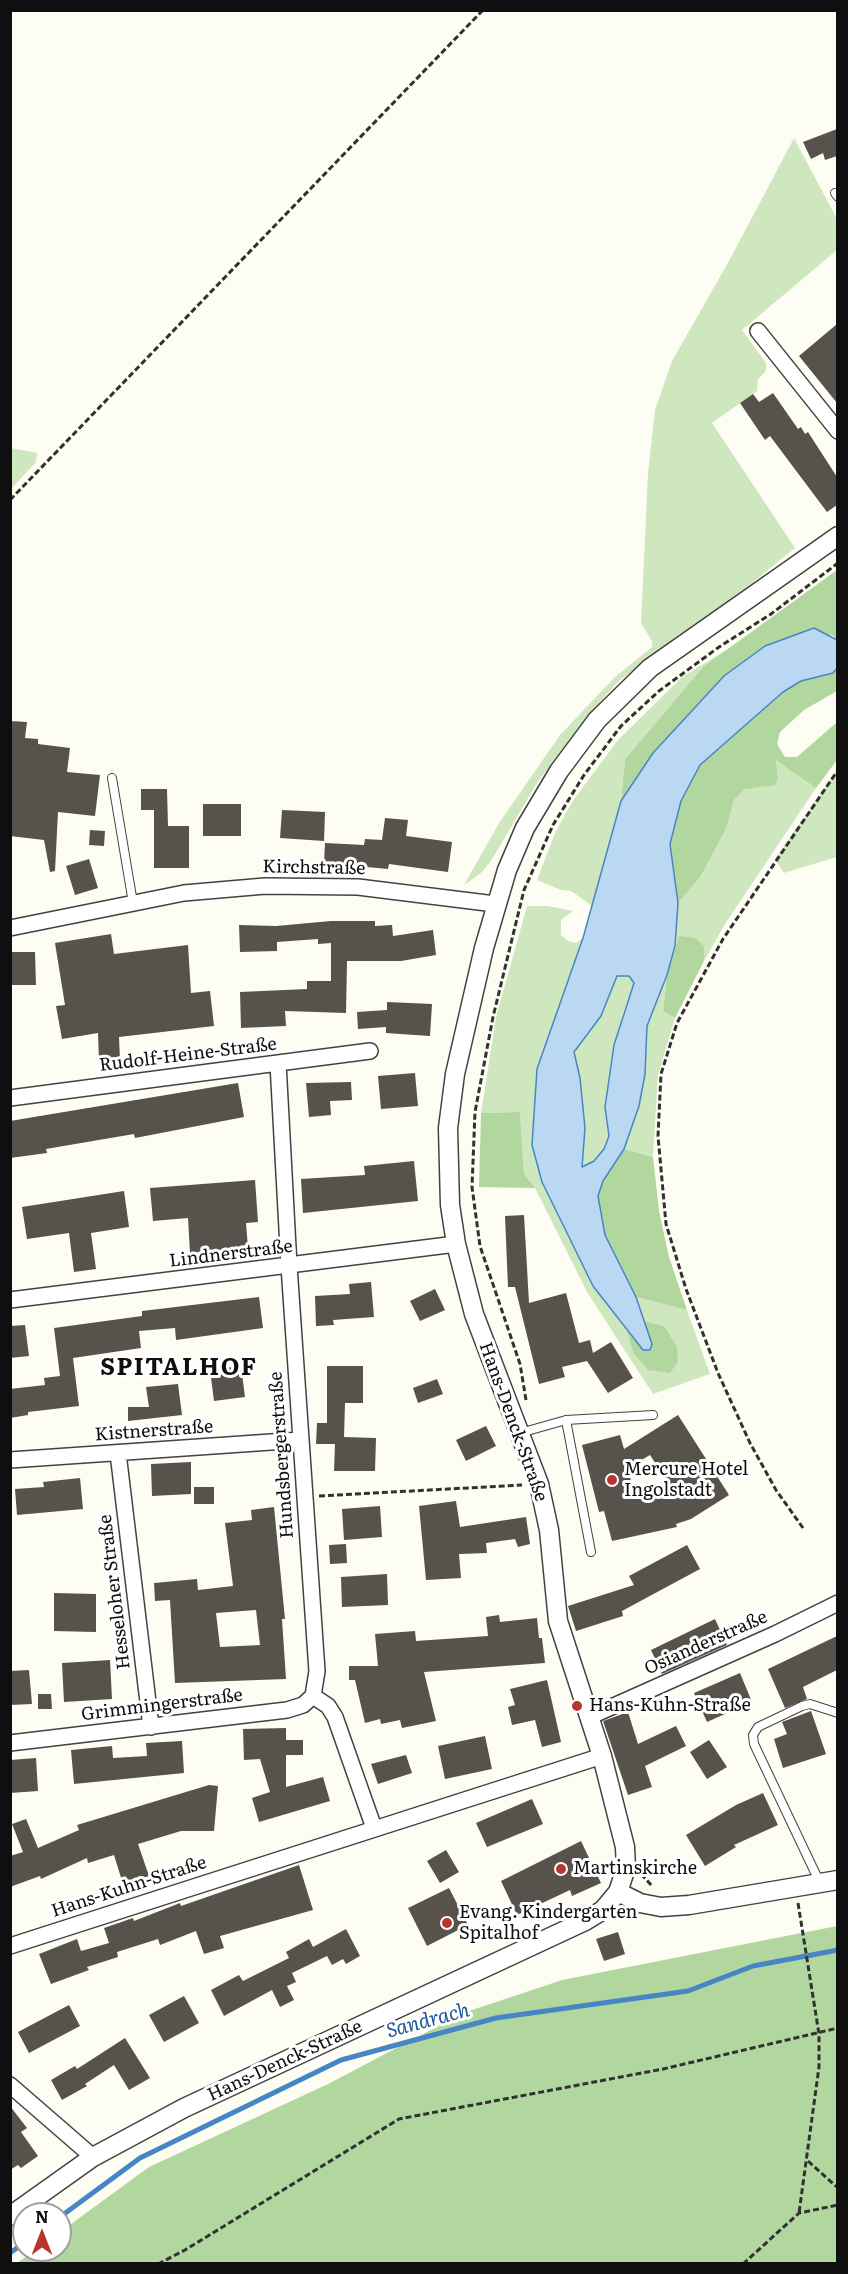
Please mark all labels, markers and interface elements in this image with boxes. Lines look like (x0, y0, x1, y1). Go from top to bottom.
street label: Kirchstraße (262, 856, 366, 880)
street label: Rudolf-Heine-Straße (98, 1033, 278, 1077)
street label: Lindnerstraße (168, 1236, 294, 1272)
street label: Hans-Denck-Straße (474, 1339, 552, 1505)
district label: SPITALHOF (100, 1354, 258, 1382)
street label: Hundsbergerstraße (265, 1371, 299, 1539)
street label: Kistnerstraße (94, 1416, 214, 1446)
place label: Mercure Hotel Ingolstadt (624, 1459, 748, 1502)
marker: Mercure Hotel Ingolstadt (605, 1473, 619, 1487)
street label: Hesseloher Straße (95, 1513, 135, 1671)
street label: Osianderstraße (641, 1606, 771, 1680)
street label: Grimmingerstraße (80, 1684, 244, 1726)
place label: Hans-Kuhn-Straße (589, 1695, 751, 1717)
marker: Hans-Kuhn-Straße (570, 1699, 584, 1713)
street label: Hans-Kuhn-Straße (49, 1852, 209, 1922)
place label: Martinskirche (573, 1858, 697, 1880)
marker: Martinskirche (554, 1862, 568, 1876)
place label: Evang. Kindergarten Spitalhof (459, 1902, 638, 1944)
marker: Evang. Kindergarten Spitalhof (440, 1916, 454, 1930)
water label: Sandrach (384, 1998, 472, 2044)
street label: Hans-Denck-Straße (204, 2016, 366, 2106)
north arrow (12, 2202, 72, 2262)
text: N (35, 2204, 49, 2228)

